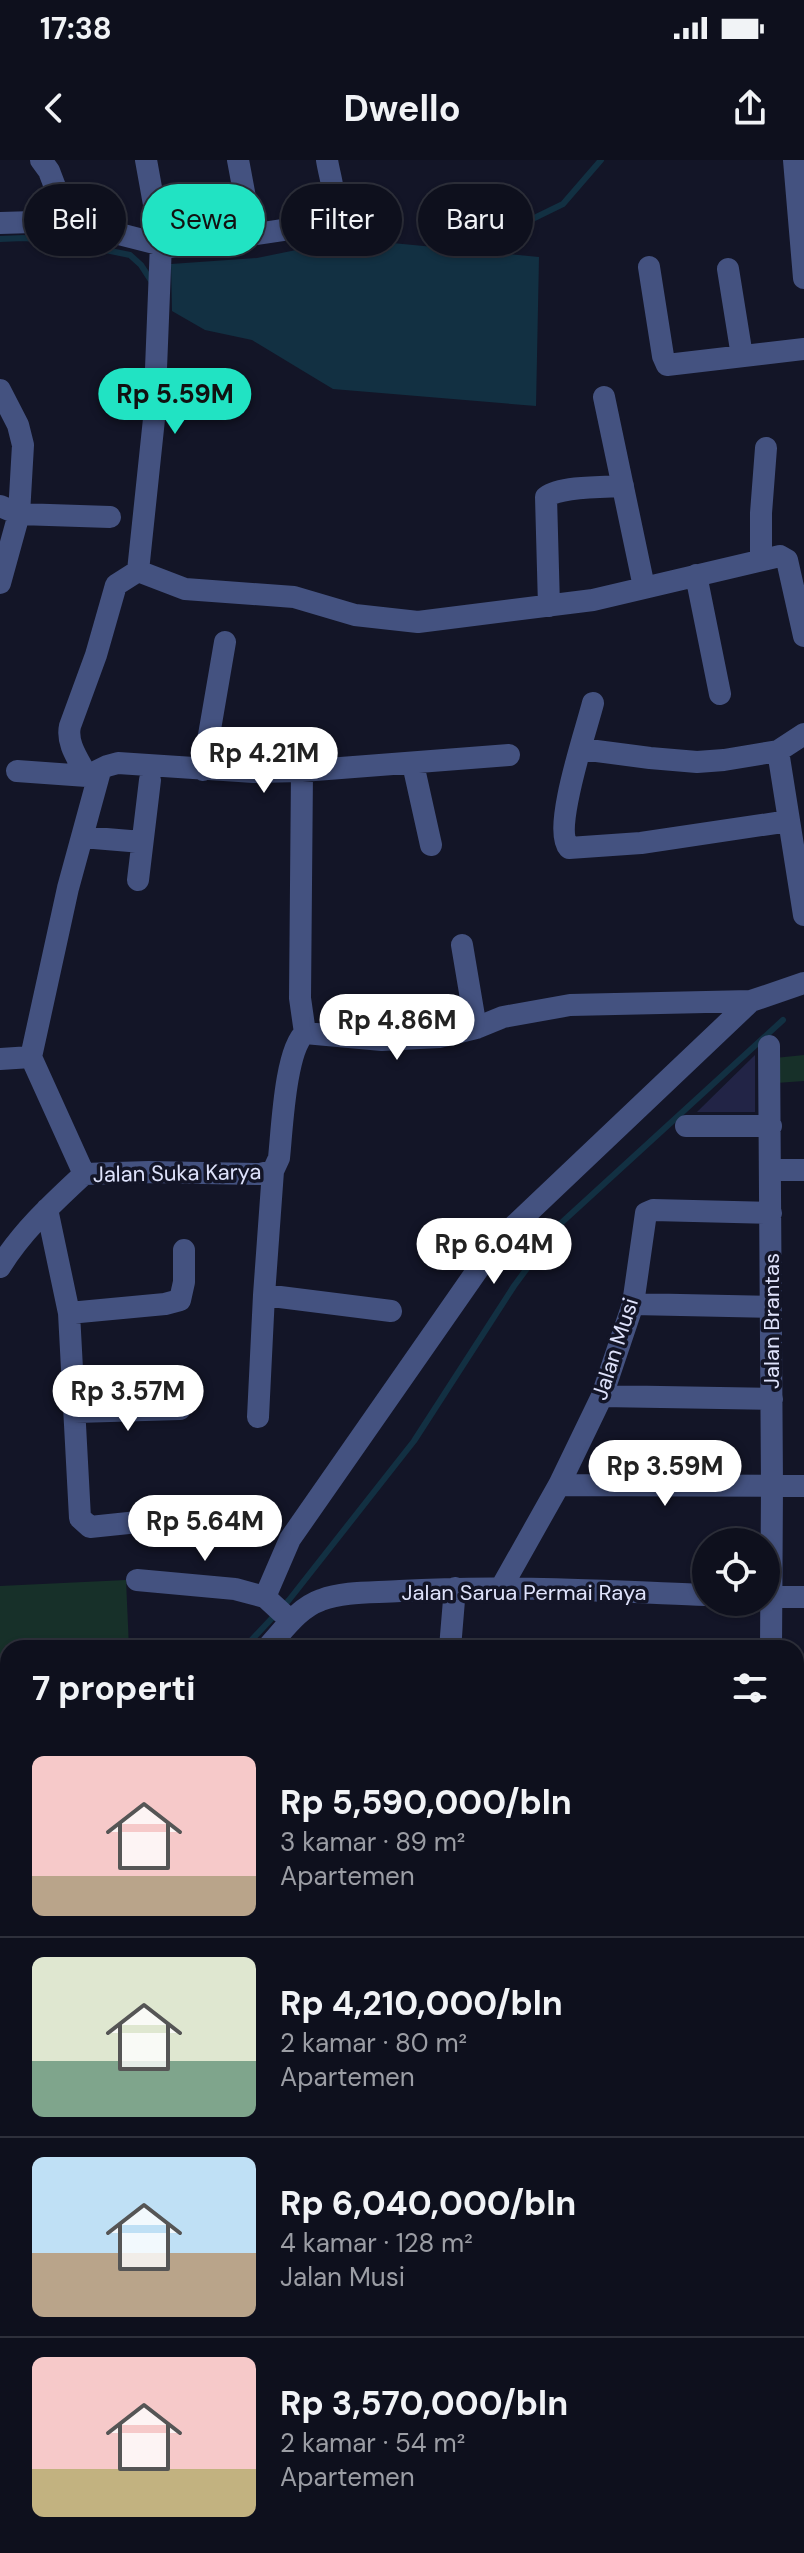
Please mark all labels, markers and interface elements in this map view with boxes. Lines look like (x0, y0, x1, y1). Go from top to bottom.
text: 17:38 (40, 9, 112, 48)
text: Dwello (343, 85, 461, 132)
icon: back (32, 86, 76, 130)
icon: share (728, 86, 772, 130)
chip: Beli (24, 184, 126, 256)
chip: Sewa (142, 184, 265, 256)
chip: Filter (281, 184, 402, 256)
chip: Baru (418, 184, 533, 256)
pin: Rp 5.59M (92, 368, 258, 436)
text: Rp 5.59M (116, 377, 234, 411)
pin: Rp 4.21M (181, 727, 347, 795)
text: Rp 4.21M (209, 736, 319, 770)
pin: Rp 4.86M (314, 994, 480, 1062)
text: Rp 4.86M (338, 1003, 456, 1037)
street label: Jalan Suka Karya (92, 1157, 262, 1189)
pin: Rp 6.04M (411, 1218, 577, 1286)
text: Rp 6.04M (435, 1227, 553, 1261)
street label: Jalan Brantas (757, 1253, 786, 1389)
street label: Jalan Musi (585, 1294, 645, 1404)
pin: Rp 3.57M (45, 1365, 211, 1433)
text: Rp 3.57M (71, 1374, 185, 1408)
pin: Rp 3.59M (582, 1440, 748, 1508)
text: Rp 3.59M (607, 1449, 723, 1483)
pin: Rp 5.64M (122, 1495, 288, 1563)
text: Rp 5.64M (146, 1504, 264, 1538)
map controls (692, 1528, 780, 1616)
button: locate (692, 1528, 780, 1616)
street label: Jalan Sarua Permai Raya (401, 1578, 647, 1607)
text: 7 properti (32, 1666, 196, 1711)
icon: filters (728, 1666, 772, 1710)
text: Rp 5,590,000/bln (280, 1780, 572, 1825)
icon: home (96, 1788, 192, 1884)
text: 3 kamar · 89 m² (280, 1825, 465, 1859)
text: Apartemen (280, 1859, 415, 1893)
text: Rp 4,210,000/bln (280, 1981, 563, 2026)
icon: home (96, 1989, 192, 2085)
text: 2 kamar · 80 m² (280, 2026, 467, 2060)
text: Apartemen (280, 2060, 415, 2094)
text: Rp 6,040,000/bln (280, 2181, 576, 2226)
icon: home (96, 2189, 192, 2285)
text: 4 kamar · 128 m² (280, 2226, 473, 2260)
text: Jalan Musi (280, 2260, 405, 2294)
text: Rp 3,570,000/bln (280, 2381, 568, 2426)
icon: home (96, 2389, 192, 2485)
text: 2 kamar · 54 m² (280, 2426, 465, 2460)
text: Apartemen (280, 2460, 415, 2494)

